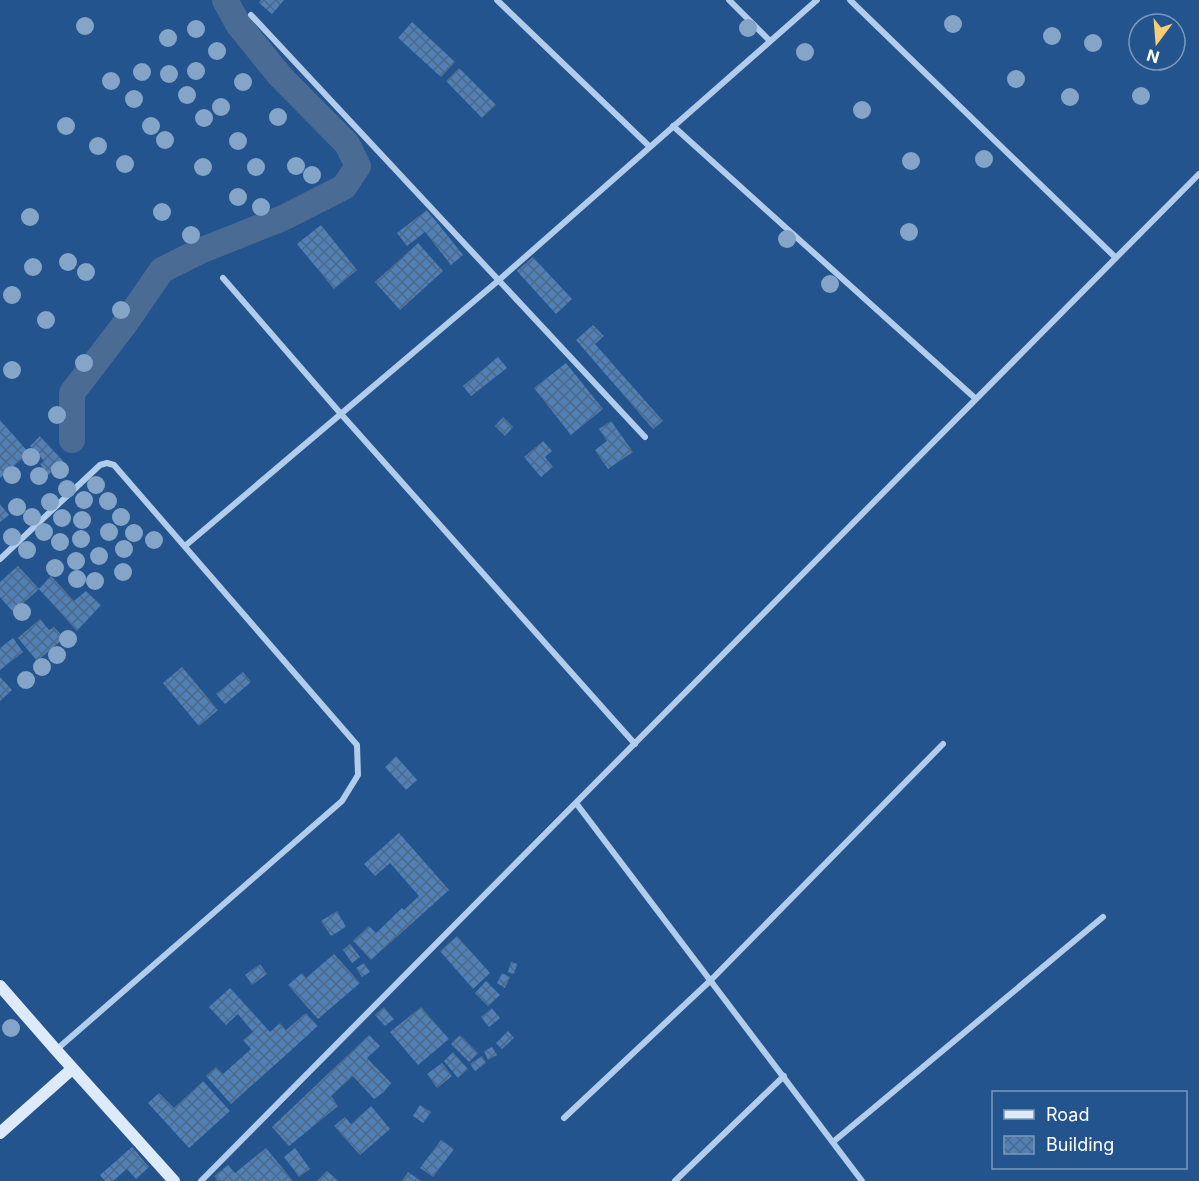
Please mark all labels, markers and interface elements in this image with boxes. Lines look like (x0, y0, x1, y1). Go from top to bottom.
north arrow (1127, 12, 1187, 72)
text: N (1144, 45, 1161, 68)
legend (992, 1091, 1187, 1169)
text: Road (1046, 1104, 1089, 1125)
text: Building (1046, 1134, 1114, 1155)

